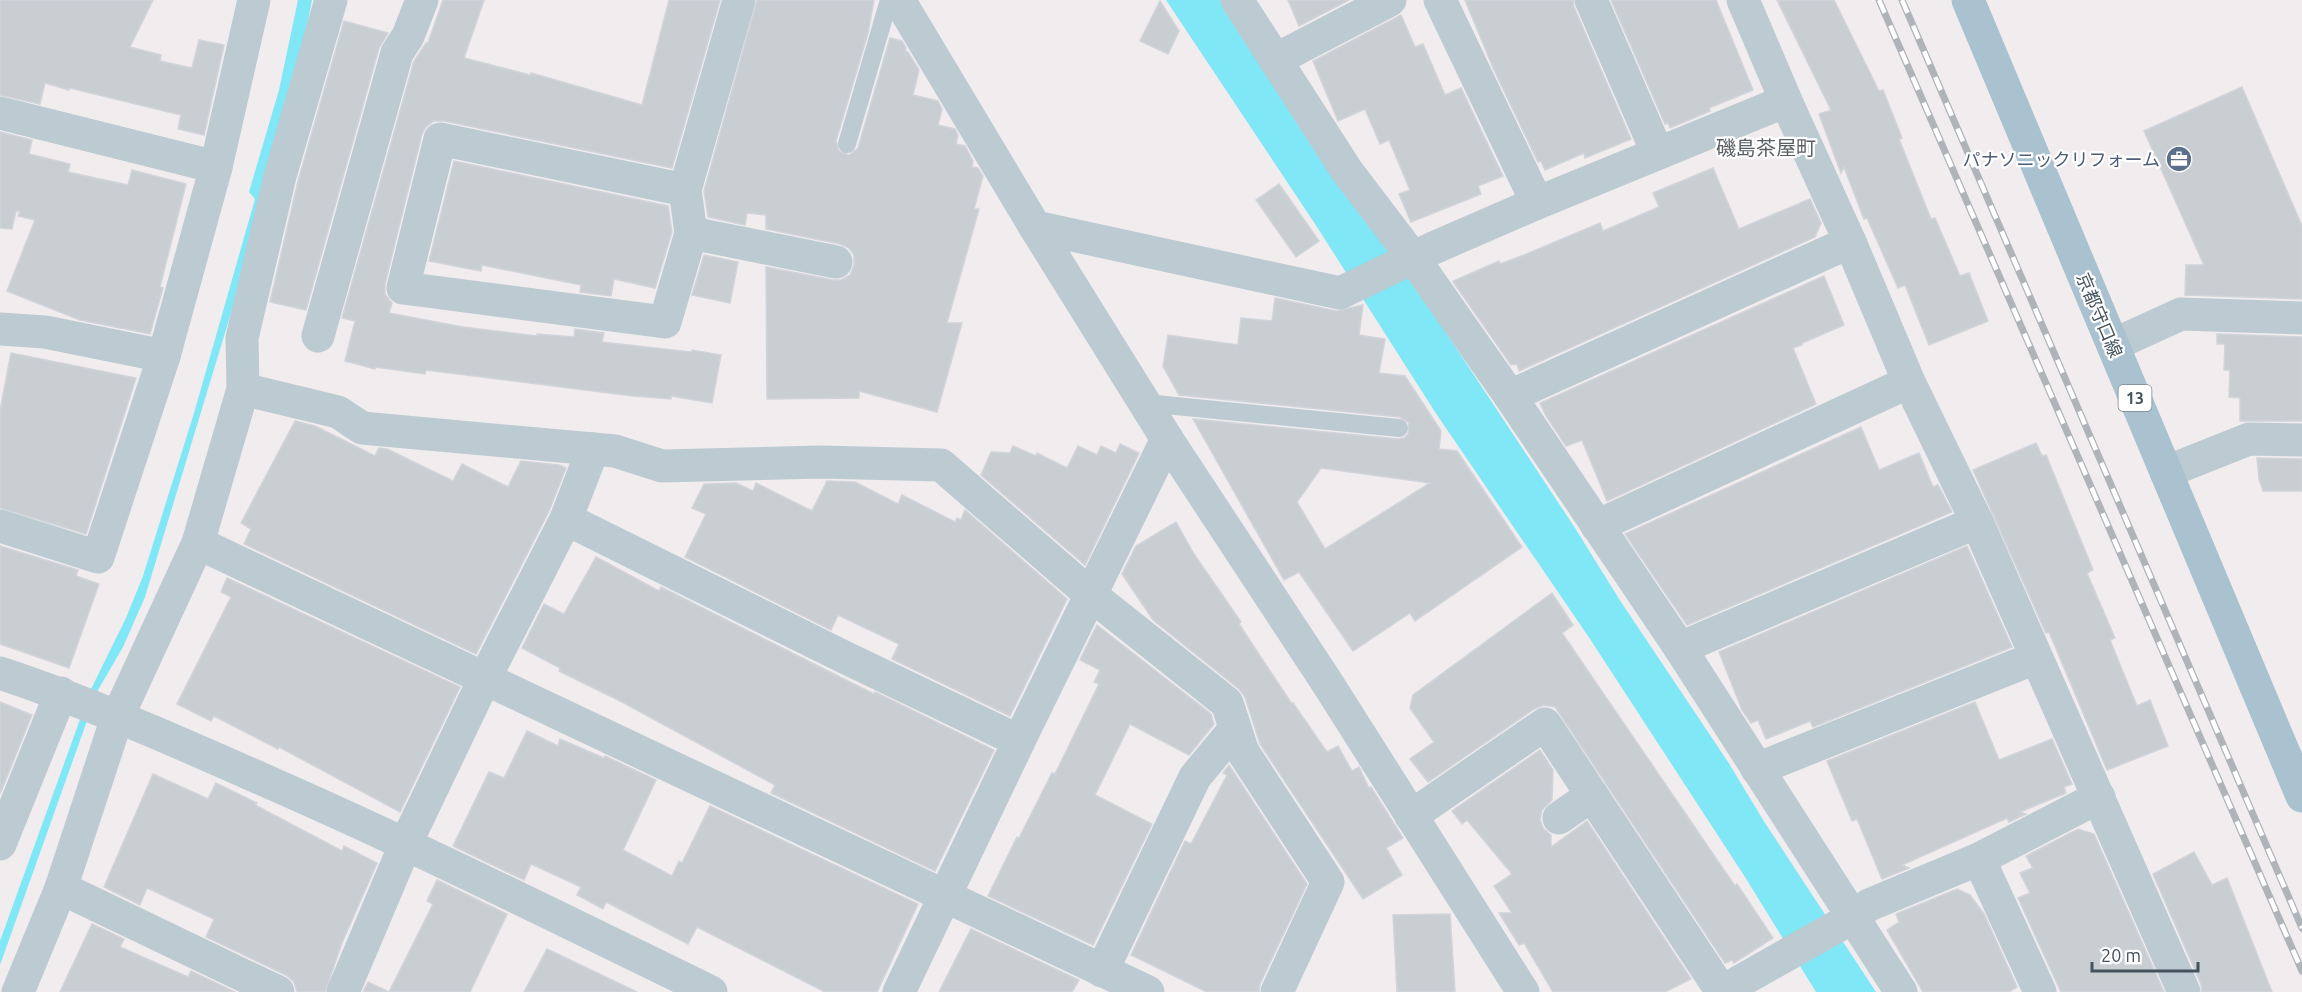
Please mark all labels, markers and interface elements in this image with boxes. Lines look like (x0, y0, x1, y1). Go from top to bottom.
district label: 磯島茶屋町 (1716, 136, 1816, 159)
office icon: パナソニックリフォーム (2164, 144, 2194, 174)
place label: パナソニックリフォーム (1963, 149, 2160, 169)
street label: 京都守口線 (2073, 270, 2127, 360)
road number: 13 (2118, 385, 2152, 411)
scale bar (2092, 935, 2198, 973)
text: 20 m (2101, 945, 2141, 965)

